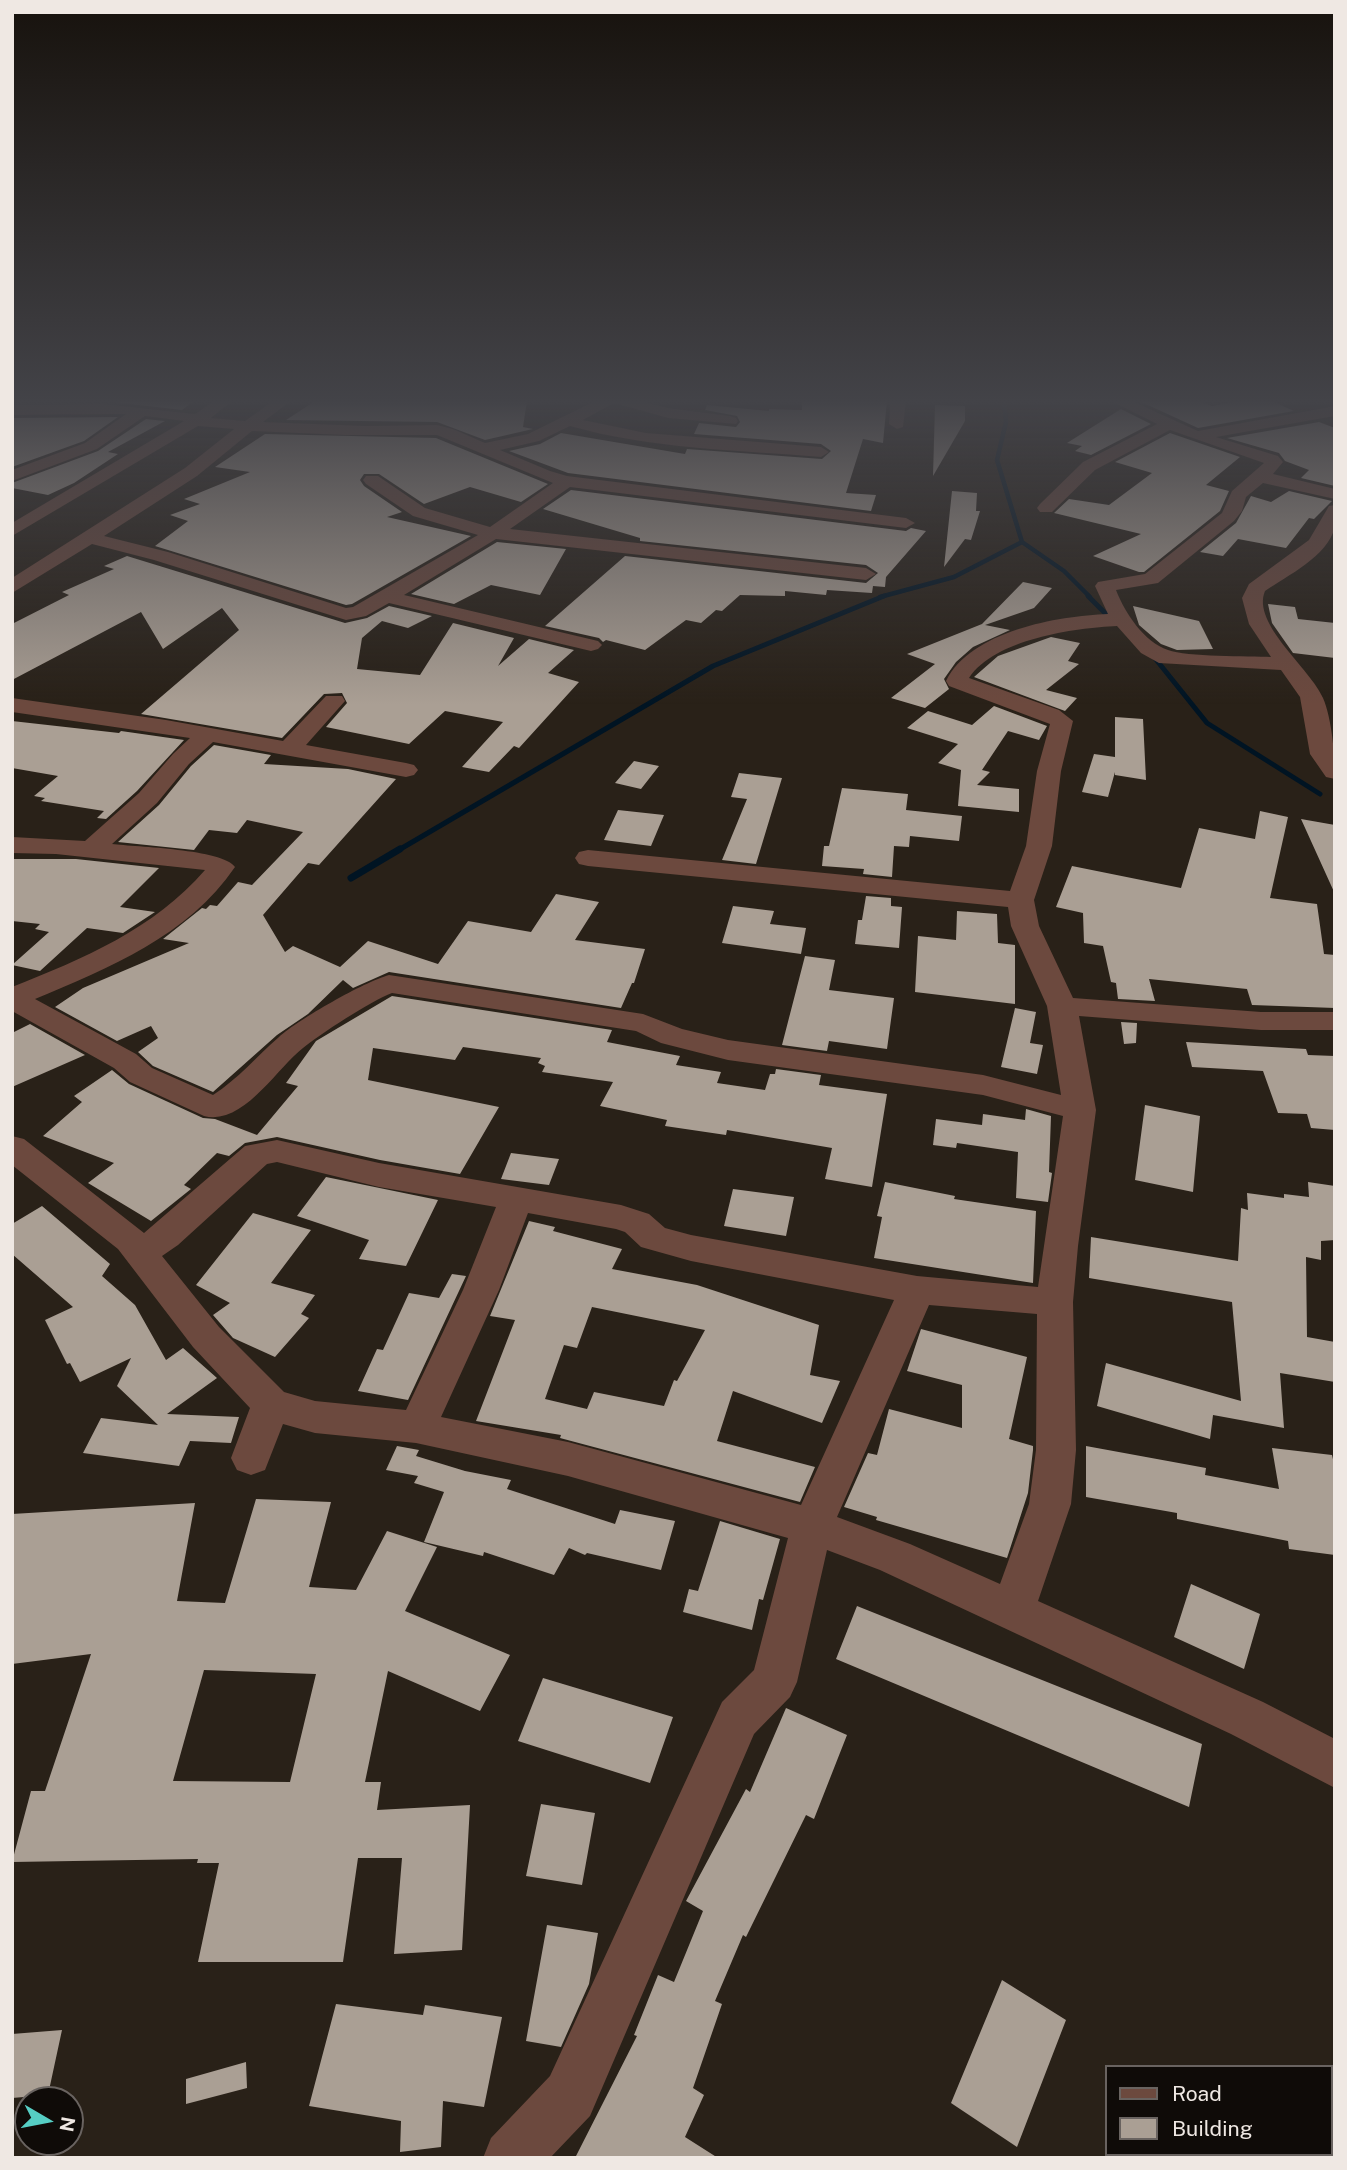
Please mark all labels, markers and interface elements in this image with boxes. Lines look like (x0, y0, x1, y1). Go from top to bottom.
legend (1106, 2065, 1333, 2156)
text: Road (1172, 2081, 1222, 2106)
north arrow (14, 2086, 84, 2156)
text: N (56, 2115, 80, 2134)
text: Building (1172, 2116, 1253, 2141)

